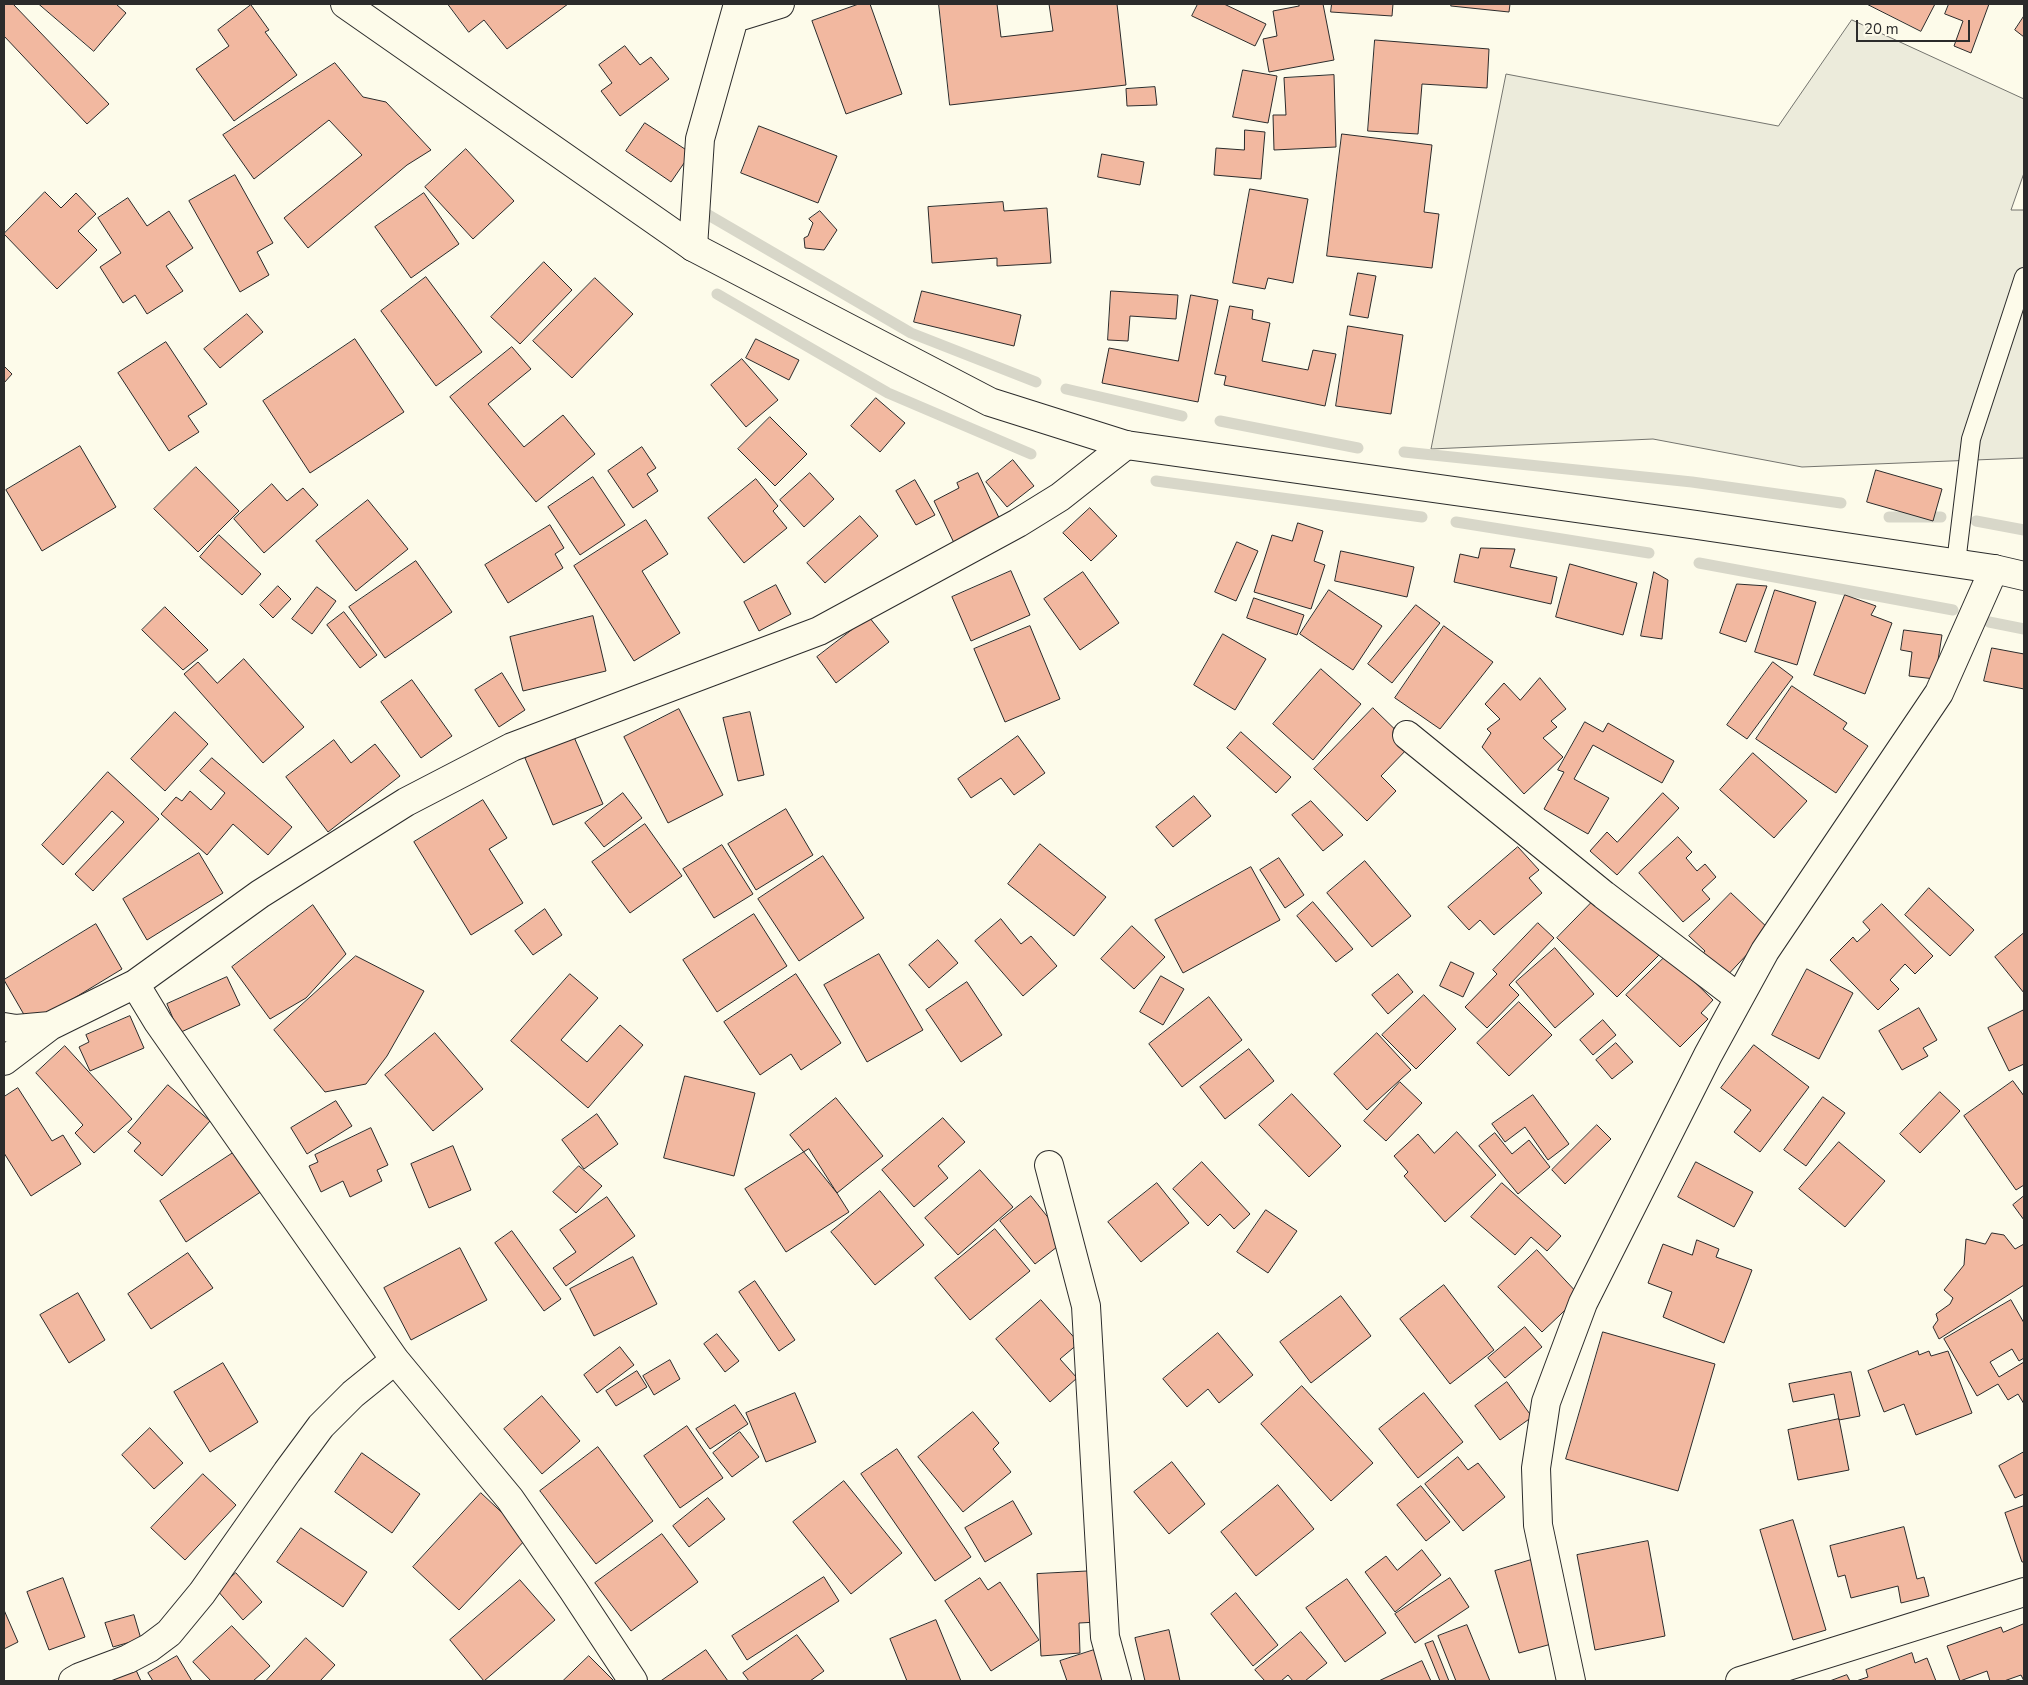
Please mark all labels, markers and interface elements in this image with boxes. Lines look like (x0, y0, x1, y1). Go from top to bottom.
scale bar (1858, 10, 1972, 42)
text: 20 m (1864, 19, 1899, 39)

